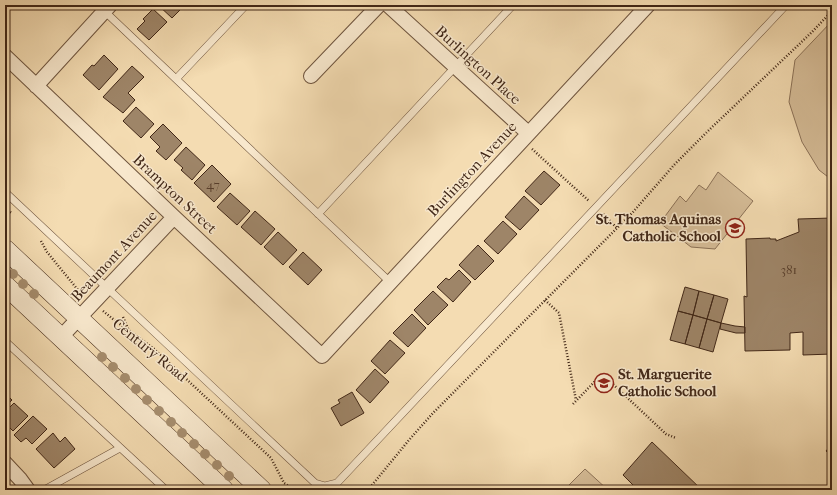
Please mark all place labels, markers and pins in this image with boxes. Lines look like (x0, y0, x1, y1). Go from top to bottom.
place label: St. Thomas Aquinas Catholic School (596, 210, 722, 245)
school or university icon: St. Thomas Aquinas Catholic School (724, 217, 746, 239)
place label: St. Marguerite Catholic School (618, 365, 717, 400)
school or university icon: St. Marguerite Catholic School (593, 372, 615, 394)

